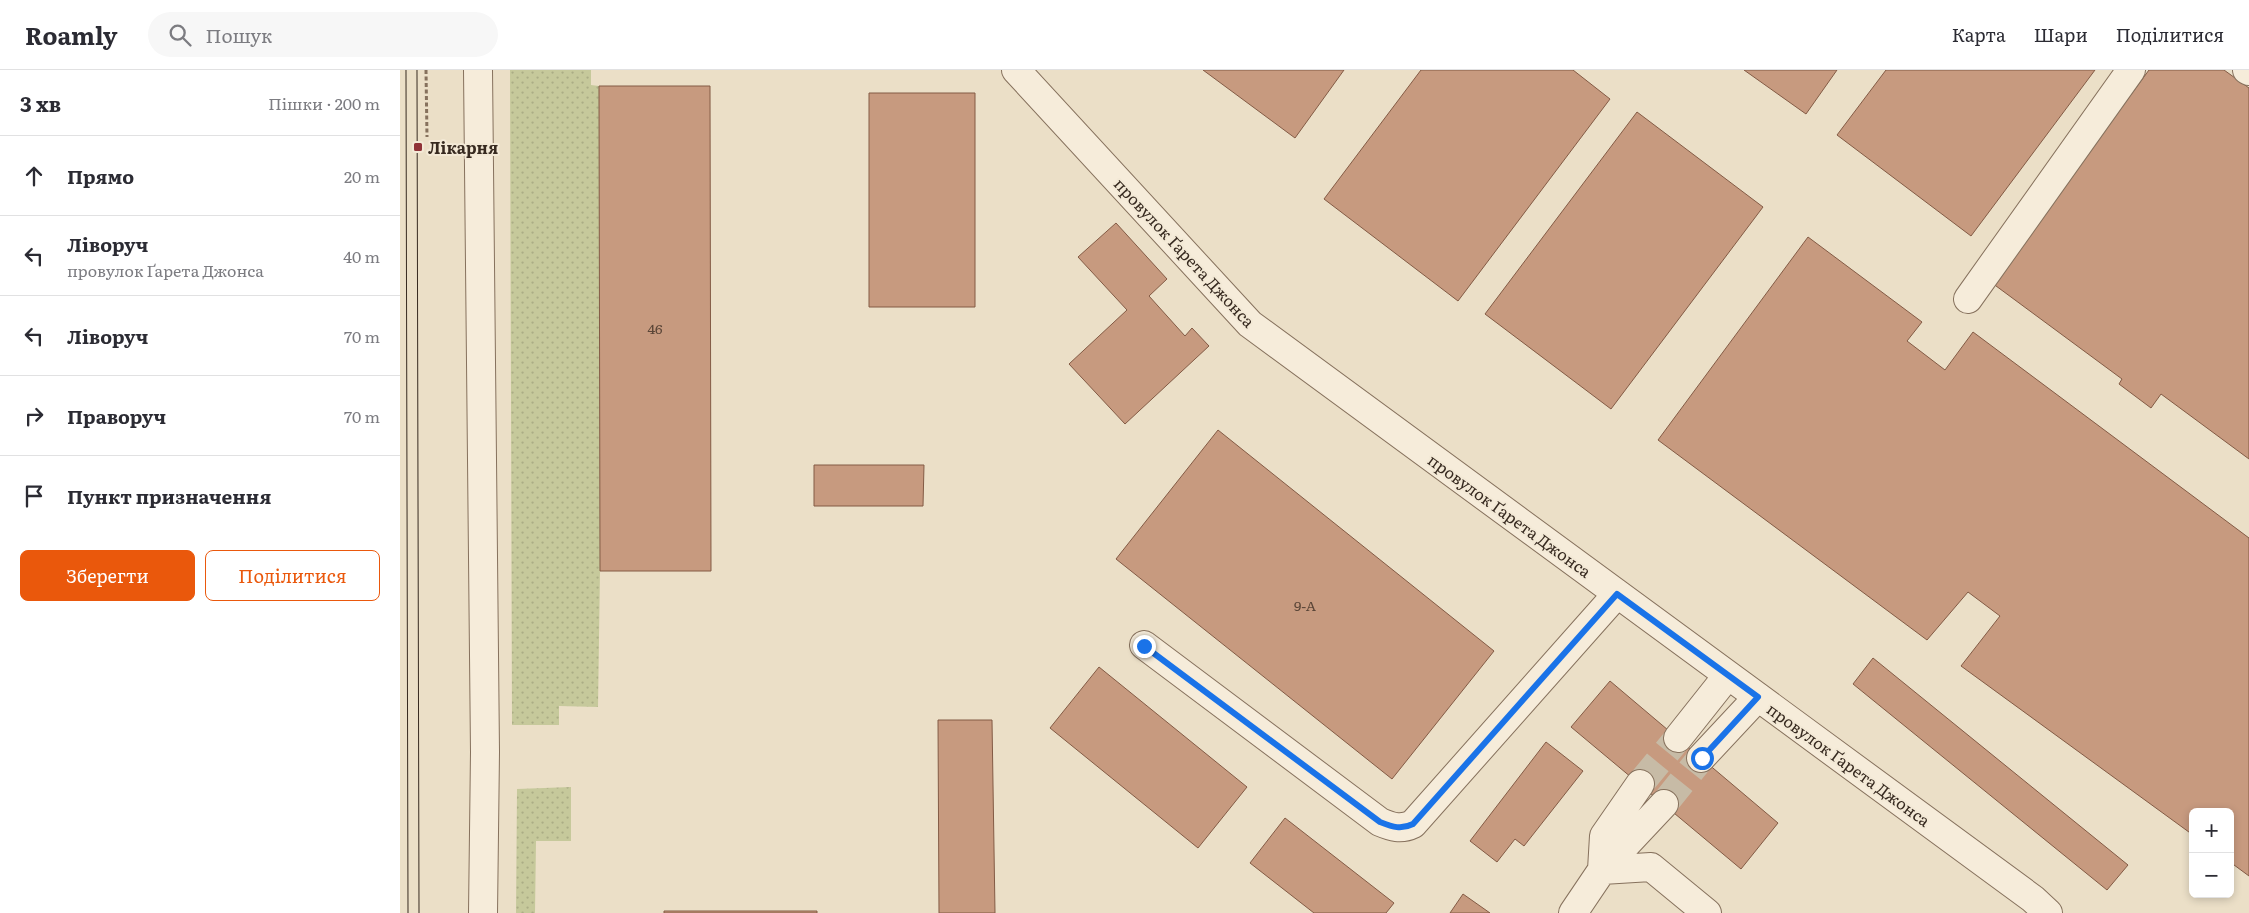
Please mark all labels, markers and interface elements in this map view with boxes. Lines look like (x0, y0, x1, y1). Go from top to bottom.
search box (148, 12, 498, 57)
text: Roamly (25, 17, 118, 52)
icon: search (166, 21, 194, 49)
text: Пошук (206, 21, 272, 49)
text: Карта (1952, 21, 2006, 48)
text: Шари (2034, 21, 2088, 48)
text: Поділитися (2116, 21, 2224, 48)
text: 3 хв (20, 87, 61, 118)
text: Пішки · 200 m (268, 91, 380, 115)
place label: Лікарня (428, 135, 498, 159)
marker: Лікарня (412, 141, 424, 153)
icon: ahead (20, 162, 48, 190)
text: Прямо (67, 162, 134, 190)
text: 20 m (344, 164, 380, 188)
street label: провулок Ґарета Джонса (1109, 172, 1261, 332)
text: Ліворуч (67, 230, 148, 258)
icon: left (20, 242, 48, 270)
text: 40 m (343, 244, 380, 268)
text: провулок Ґарета Джонса (67, 258, 264, 282)
house number: 46 (647, 318, 663, 338)
icon: left (20, 322, 48, 350)
text: Ліворуч (67, 322, 148, 350)
text: 70 m (344, 324, 380, 348)
icon: right (20, 402, 48, 430)
text: Праворуч (67, 402, 166, 430)
text: 70 m (344, 404, 380, 428)
street label: провулок Ґарета Джонса (1423, 447, 1597, 583)
icon: arrive (20, 482, 48, 510)
text: Пункт призначення (67, 482, 271, 510)
button: Зберегти (20, 550, 195, 601)
button: Поділитися (205, 550, 380, 601)
house number: 9-А (1294, 595, 1317, 615)
route end (1133, 635, 1156, 658)
street label: провулок Ґарета Джонса (1762, 696, 1936, 832)
route start (1691, 747, 1714, 770)
map controls (2189, 808, 2234, 898)
button: + (2189, 808, 2234, 853)
button: − (2189, 853, 2234, 898)

